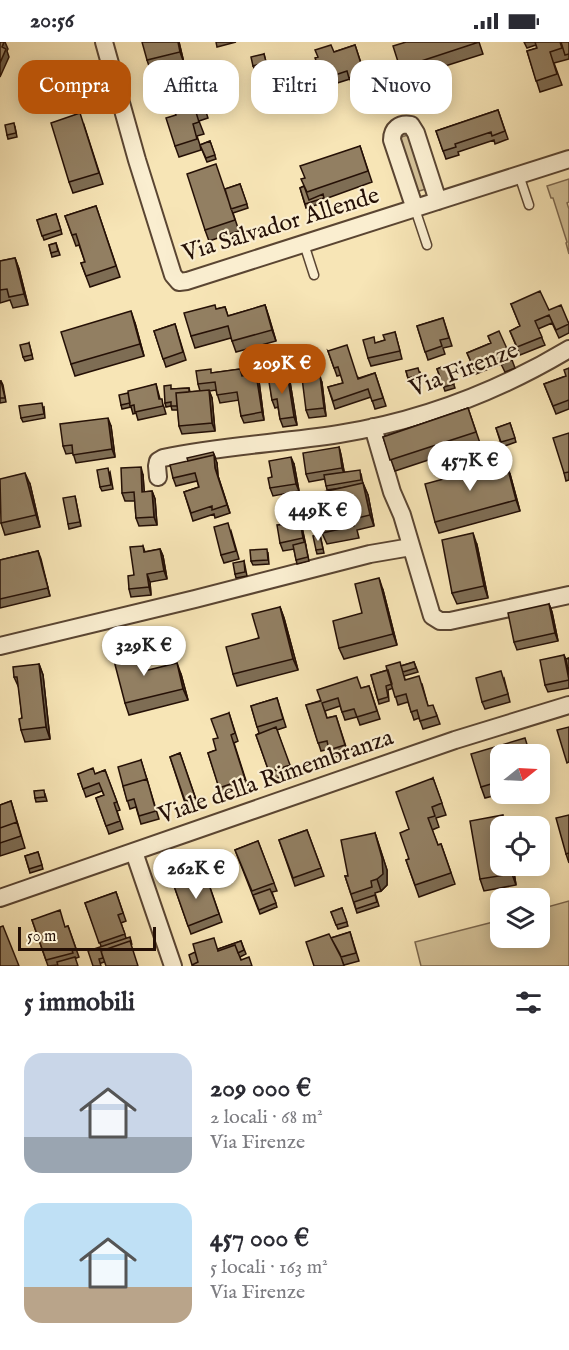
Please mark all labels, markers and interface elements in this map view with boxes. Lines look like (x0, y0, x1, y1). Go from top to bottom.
text: 20:56 (30, 7, 74, 35)
chip: Compra (18, 60, 131, 114)
chip: Affitta (143, 60, 239, 114)
chip: Filtri (251, 60, 338, 114)
chip: Nuovo (350, 60, 452, 114)
street label: Via Salvador Allende (178, 180, 383, 270)
street label: Via Firenze (404, 335, 523, 405)
pin: 209K € (233, 344, 331, 395)
text: 209K € (253, 351, 311, 376)
pin: 457K € (421, 441, 519, 492)
text: 457K € (442, 448, 498, 473)
pin: 449K € (269, 491, 367, 542)
text: 449K € (289, 498, 347, 523)
pin: 329K € (95, 626, 193, 677)
text: 329K € (116, 633, 172, 658)
street label: Viale della Rimembranza (153, 722, 398, 832)
north arrow (490, 744, 550, 804)
map controls (490, 744, 550, 948)
button: locate (490, 816, 550, 876)
pin: 262K € (147, 849, 245, 900)
text: 262K € (167, 856, 225, 881)
button: layers (490, 888, 550, 948)
scale bar (18, 924, 156, 952)
text: 50 m (27, 927, 56, 947)
text: 5 immobili (24, 986, 135, 1019)
icon: filters (512, 986, 545, 1019)
text: 209 000 € (210, 1072, 311, 1105)
icon: home (72, 1077, 144, 1149)
text: 2 locali · 68 m² (210, 1105, 323, 1130)
text: Via Firenze (210, 1130, 305, 1155)
text: 457 000 € (210, 1222, 309, 1255)
icon: home (72, 1227, 144, 1299)
text: 5 locali · 163 m² (210, 1255, 328, 1280)
text: Via Firenze (210, 1280, 305, 1305)

